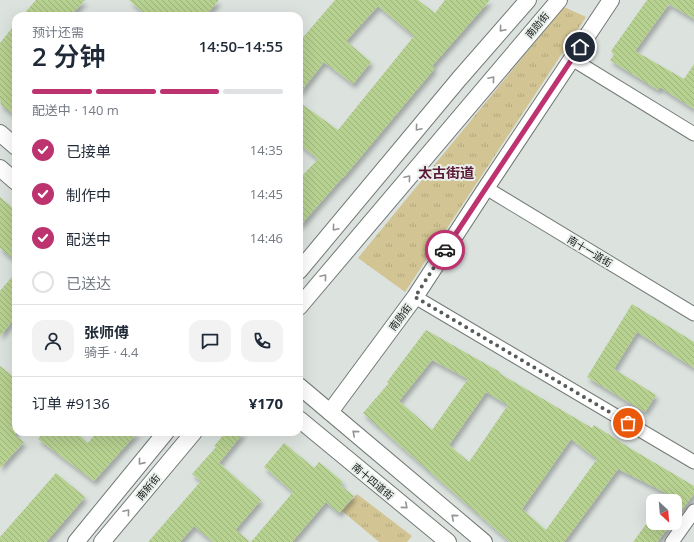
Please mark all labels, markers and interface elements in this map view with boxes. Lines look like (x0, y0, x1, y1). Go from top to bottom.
street label: 南勋街 (522, 9, 552, 41)
text: 预计还需 (32, 23, 84, 41)
one-way arrow (500, 25, 507, 32)
pin (563, 30, 597, 64)
text: 14:50–14:55 (199, 36, 283, 56)
icon: home (569, 36, 591, 58)
text: 2 分钟 (32, 38, 106, 74)
one-way arrow (488, 76, 495, 83)
text: 配送中 · 140 m (32, 101, 119, 119)
one-way arrow (415, 124, 422, 131)
icon: check (32, 139, 54, 161)
text: 已接单 (66, 141, 111, 161)
text: 14:35 (250, 141, 283, 159)
district label: 太古街道 (418, 163, 474, 182)
one-way arrow (404, 175, 411, 183)
icon: check (32, 183, 54, 205)
text: 制作中 (66, 185, 111, 205)
text: 14:45 (250, 185, 283, 203)
one-way arrow (332, 224, 339, 231)
icon: check (32, 227, 54, 249)
text: 配送中 (66, 229, 111, 249)
text: 14:46 (250, 229, 283, 247)
courier (425, 230, 465, 270)
street label: 南十一道街 (565, 232, 615, 270)
icon: car (434, 239, 456, 261)
text: 已送达 (66, 273, 111, 293)
one-way arrow (320, 275, 327, 282)
street label: 南勋街 (385, 301, 415, 333)
button: person (32, 320, 74, 362)
button: chat (189, 320, 231, 362)
button: phone (241, 320, 283, 362)
text: 张师傅 (84, 322, 129, 342)
text: 骑手 · 4.4 (84, 343, 138, 361)
text: 订单 #9136 (32, 393, 110, 413)
text: ¥170 (249, 393, 283, 413)
pin (611, 406, 645, 440)
icon: bag (617, 412, 639, 434)
one-way arrow (352, 431, 360, 438)
one-way arrow (139, 458, 146, 465)
street label: 南十四道街 (349, 460, 397, 502)
street label: 南新街 (133, 471, 163, 503)
north arrow (646, 494, 682, 530)
map controls (646, 494, 682, 530)
one-way arrow (400, 502, 407, 509)
one-way arrow (122, 510, 129, 517)
one-way arrow (452, 514, 459, 521)

